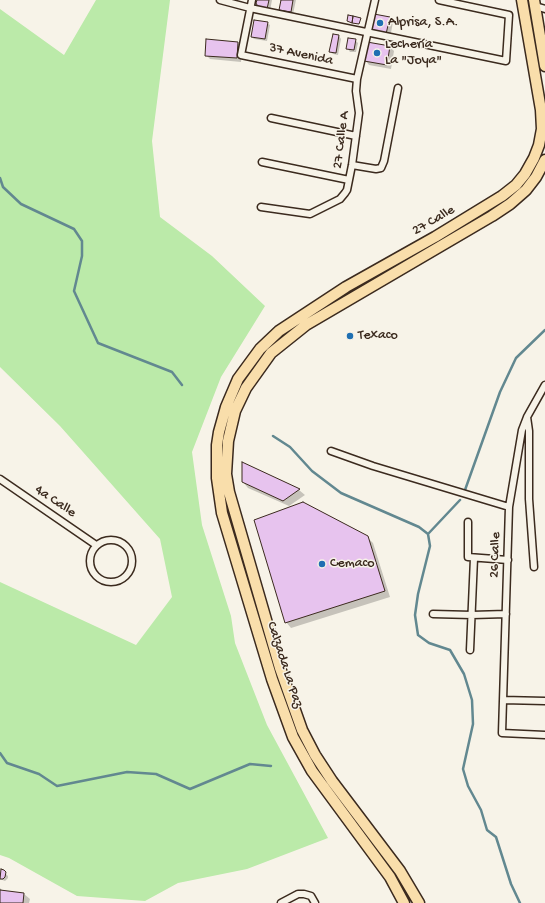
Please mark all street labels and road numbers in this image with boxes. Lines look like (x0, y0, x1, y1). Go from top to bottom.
street label: 37 Avenida (267, 40, 335, 70)
street label: 27 Calle A (330, 110, 354, 170)
street label: 27 Calle (410, 202, 458, 240)
street label: 4a Calle (31, 482, 79, 522)
street label: 26 Calle (487, 532, 505, 578)
street label: Calzada La Paz (262, 620, 306, 710)

